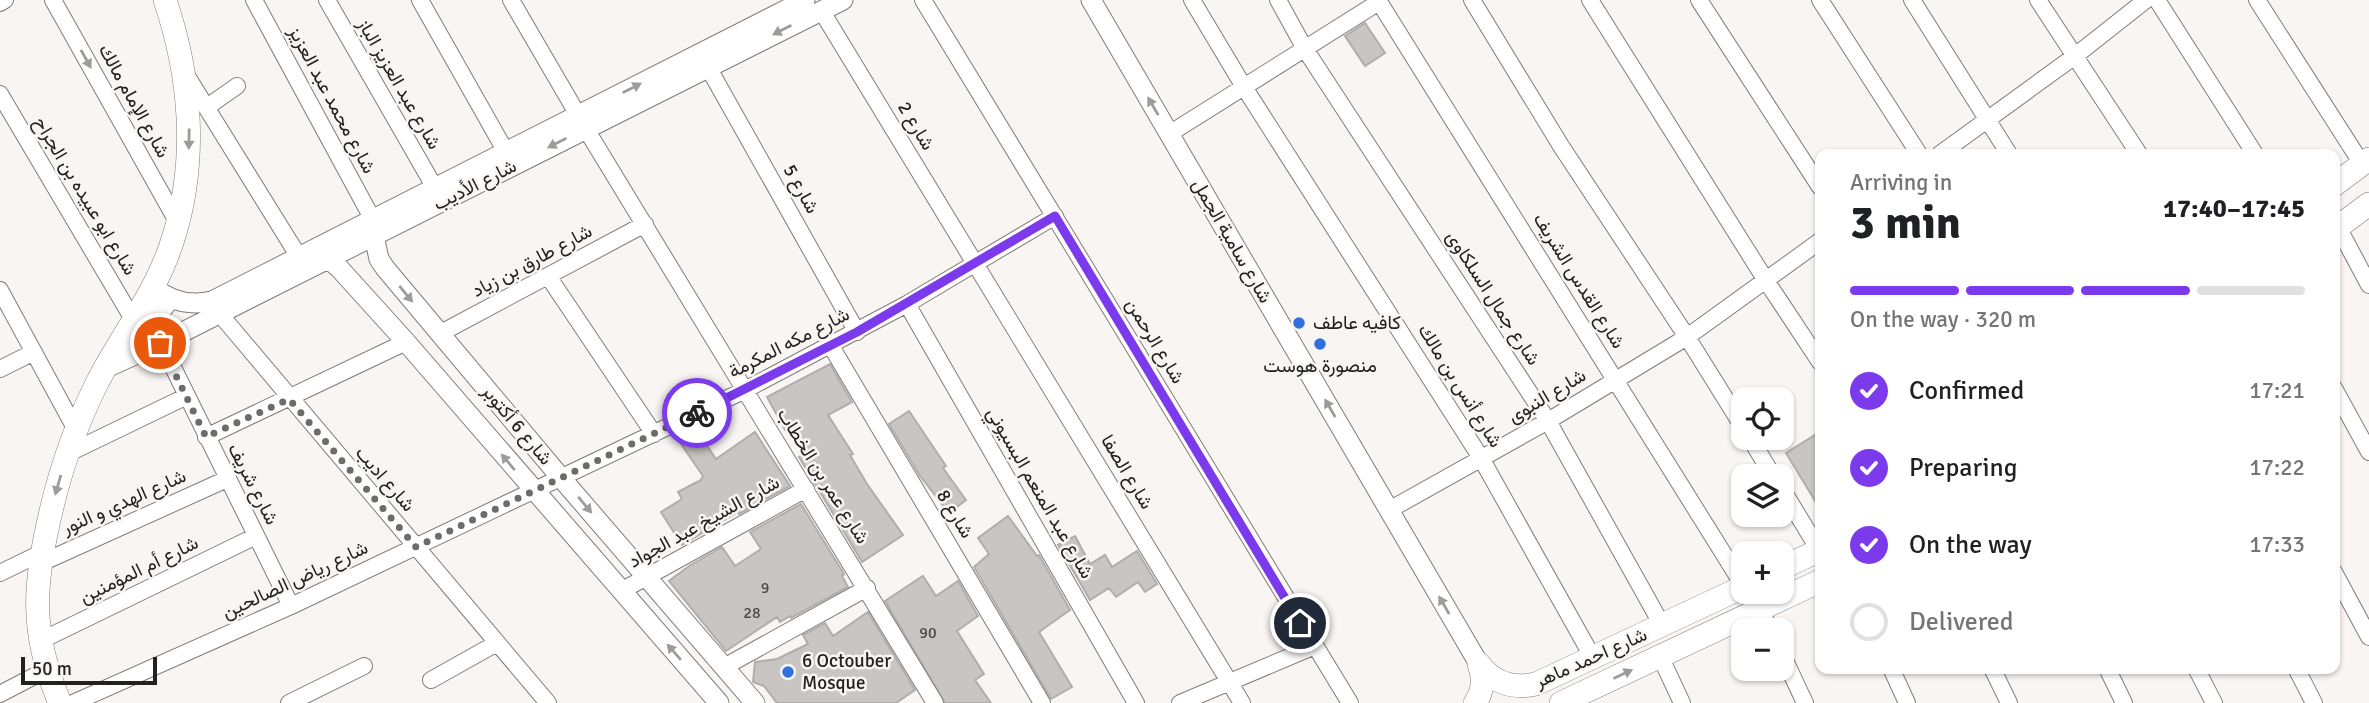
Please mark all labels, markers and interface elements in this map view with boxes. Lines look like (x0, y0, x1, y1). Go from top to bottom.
street label: شارع عبد العزيز الباز (351, 13, 446, 154)
street label: شارع محمد عبد العزيز (283, 21, 381, 178)
one-way arrow (772, 25, 792, 36)
street label: شارع الإمام مالك (93, 40, 175, 162)
one-way arrow (80, 50, 92, 69)
one-way arrow (622, 83, 642, 94)
street label: شارع 2 (892, 97, 940, 155)
one-way arrow (1147, 97, 1159, 116)
street label: شارع ابو عبيده بن الجراح (28, 112, 142, 280)
one-way arrow (184, 128, 195, 150)
one-way arrow (547, 138, 567, 149)
street label: شارع الأديب (429, 154, 521, 216)
street label: شارع 5 (778, 160, 824, 218)
text: Arriving in (1850, 168, 1952, 197)
street label: شارع سامية الجمل (1187, 174, 1277, 308)
text: 17:40–17:45 (2163, 193, 2305, 225)
text: 3 min (1850, 195, 1961, 251)
street label: شارع القدس الشريف (1528, 209, 1630, 353)
street label: شارع طارق بن زياد (468, 219, 596, 303)
street label: شارع جمال السلكاوى (1441, 226, 1545, 370)
one-way arrow (398, 285, 414, 303)
street label: شارع الرحمن (1120, 294, 1190, 388)
street label: شارع مكه المكرمة (724, 302, 854, 384)
text: On the way · 320 m (1850, 305, 2036, 334)
place label: كافيه عاطف (1313, 311, 1401, 335)
pin (130, 313, 190, 373)
marker: كافيه عاطف (1291, 315, 1307, 331)
street label: شارع أنس بن مالك (1412, 320, 1508, 452)
icon: bag (141, 324, 179, 362)
marker: منصورة هوست (1312, 336, 1328, 352)
place label: منصورة هوست (1263, 354, 1377, 378)
street label: شارع النبوى (1503, 363, 1591, 429)
icon: check (1850, 372, 1888, 410)
text: Confirmed (1909, 375, 2024, 407)
text: 17:21 (2249, 376, 2305, 405)
courier (662, 378, 732, 448)
street label: شارع 6 أكتوبر (476, 379, 558, 470)
map controls (1731, 387, 1794, 681)
button: locate (1731, 387, 1794, 450)
icon: bike (678, 394, 716, 432)
one-way arrow (1324, 399, 1336, 418)
street label: شارع عبد المنعم البسيوني (978, 403, 1099, 585)
street label: شارع عمر بن الخطاب (772, 404, 874, 548)
street label: شارع الصفا (1095, 430, 1159, 514)
street label: شارع شريف (222, 439, 284, 529)
street label: شارع اديب (350, 441, 420, 517)
icon: check (1850, 449, 1888, 487)
text: Preparing (1909, 452, 2017, 484)
one-way arrow (500, 453, 516, 471)
text: 17:22 (2249, 453, 2305, 482)
street label: شارع الهدي و النور (57, 464, 191, 543)
button: layers (1731, 464, 1794, 527)
street label: شارع الشيخ عبد الجواد (624, 471, 784, 574)
one-way arrow (52, 475, 62, 496)
street label: شارع 8 (931, 485, 979, 543)
one-way arrow (577, 497, 592, 514)
icon: check (1850, 526, 1888, 564)
text: On the way (1909, 529, 2032, 561)
text: 17:33 (2249, 530, 2305, 559)
street label: شارع أم المؤمنين (76, 531, 202, 609)
street label: شارع رياض الصالحين (218, 536, 372, 624)
button: + (1731, 541, 1794, 604)
house number: 9 (761, 578, 769, 598)
pin (1270, 593, 1330, 653)
one-way arrow (1438, 595, 1451, 614)
house number: 28 (743, 603, 761, 623)
icon: home (1281, 604, 1319, 642)
text: Delivered (1909, 606, 2014, 638)
button: − (1731, 618, 1794, 681)
house number: 90 (919, 623, 937, 643)
street label: شارع احمد ماهر (1530, 623, 1651, 694)
one-way arrow (667, 643, 682, 660)
place label: 6 Octouber Mosque (802, 649, 891, 695)
scale bar (21, 654, 158, 686)
text: 50 m (32, 657, 72, 681)
marker: 6 Octouber Mosque (780, 664, 796, 680)
one-way arrow (1613, 668, 1633, 679)

